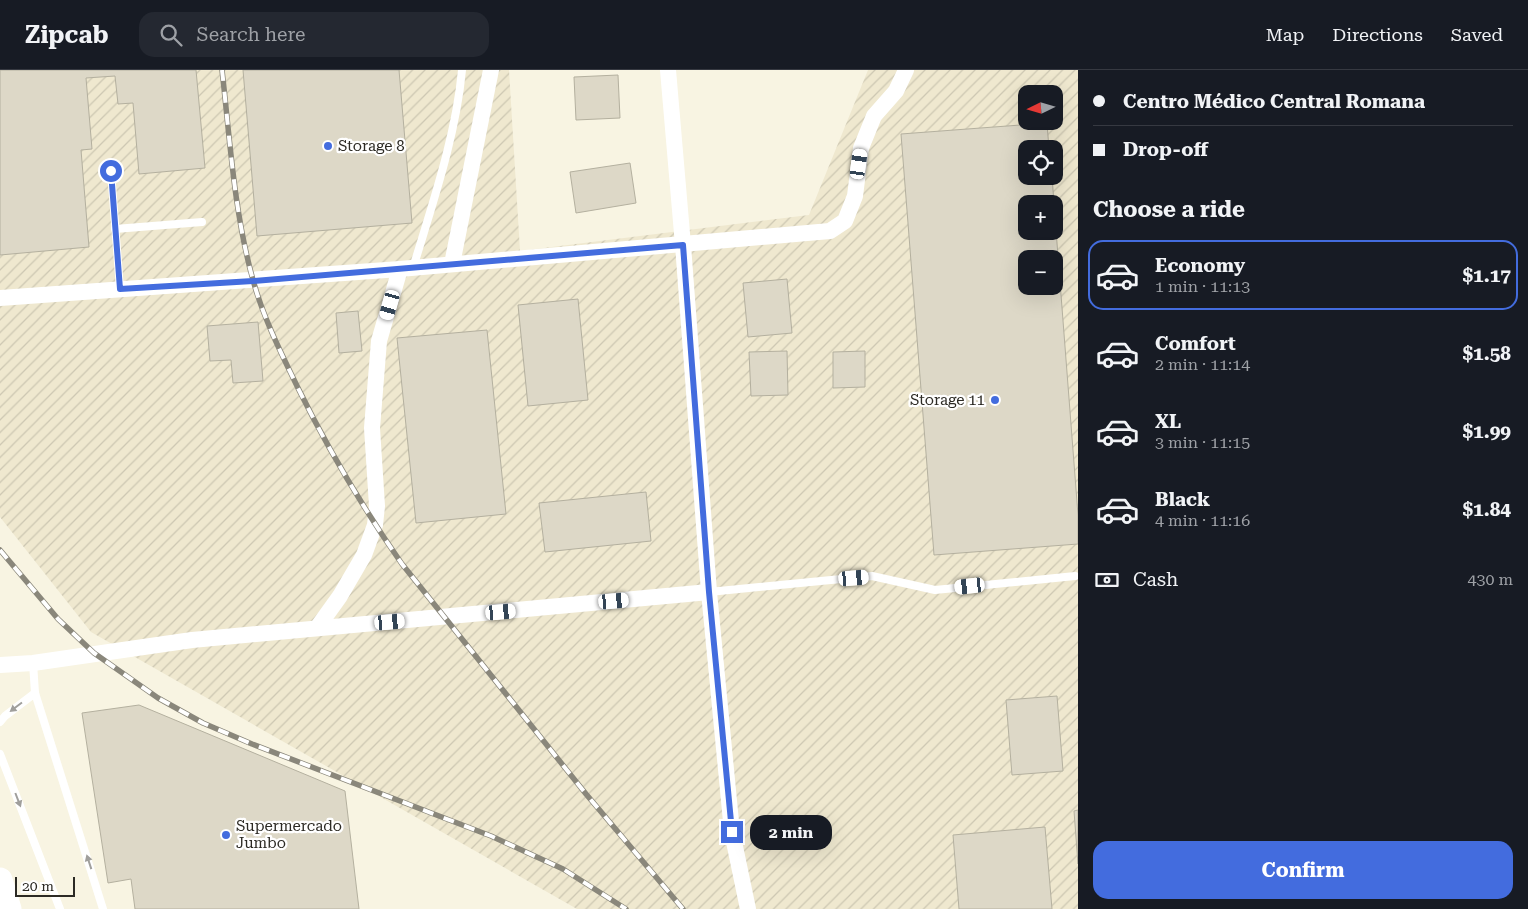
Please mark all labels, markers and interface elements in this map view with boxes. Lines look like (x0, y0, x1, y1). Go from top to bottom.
search box (139, 12, 489, 57)
text: Zipcab (25, 21, 109, 49)
icon: search (157, 21, 185, 49)
text: Search here (197, 23, 305, 46)
text: Map (1266, 24, 1304, 45)
text: Directions (1332, 24, 1423, 45)
text: Saved (1451, 24, 1503, 45)
north arrow (1018, 85, 1062, 130)
map controls (1018, 85, 1063, 295)
text: Centro Médico Central Romana (1123, 90, 1425, 113)
place label: Storage 8 (338, 137, 405, 155)
text: Drop-off (1123, 138, 1208, 161)
marker: Storage 8 (322, 140, 334, 152)
button: locate (1018, 140, 1063, 185)
car (849, 148, 868, 180)
route start (100, 160, 122, 182)
button: + (1018, 195, 1063, 240)
text: Choose a ride (1093, 197, 1245, 222)
button: − (1018, 250, 1063, 295)
icon: car (1095, 253, 1140, 298)
text: Economy (1155, 254, 1245, 277)
text: $1.17 (1462, 264, 1511, 287)
text: 1 min · 11:13 (1155, 277, 1250, 296)
car (378, 289, 401, 321)
icon: car (1095, 331, 1140, 376)
text: Comfort (1155, 332, 1236, 355)
text: $1.58 (1462, 342, 1511, 365)
text: 2 min · 11:14 (1155, 355, 1250, 374)
place label: Storage 11 (910, 391, 985, 409)
marker: Storage 11 (989, 394, 1001, 406)
icon: car (1095, 409, 1140, 454)
text: XL (1155, 410, 1181, 433)
text: $1.99 (1462, 420, 1511, 443)
text: 3 min · 11:15 (1155, 433, 1250, 452)
icon: car (1095, 487, 1140, 532)
text: Black (1155, 488, 1210, 511)
text: $1.84 (1462, 498, 1511, 521)
text: 4 min · 11:16 (1155, 511, 1250, 530)
icon: cash (1093, 566, 1121, 594)
text: Cash (1133, 568, 1178, 591)
car (838, 569, 869, 587)
text: 430 m (1467, 570, 1513, 589)
car (954, 577, 985, 595)
car (598, 592, 629, 610)
car (485, 603, 516, 621)
car (374, 613, 405, 631)
one-way arrow (9, 702, 23, 712)
one-way arrow (15, 792, 22, 807)
callout: 2 min (750, 814, 832, 850)
place label: Supermercado Jumbo (236, 817, 342, 852)
route end (721, 821, 743, 843)
text: 2 min (769, 823, 813, 842)
marker: Supermercado Jumbo (220, 829, 232, 841)
button: Confirm (1093, 841, 1513, 899)
one-way arrow (85, 855, 92, 870)
scale bar (15, 874, 75, 897)
text: 20 m (22, 878, 54, 894)

